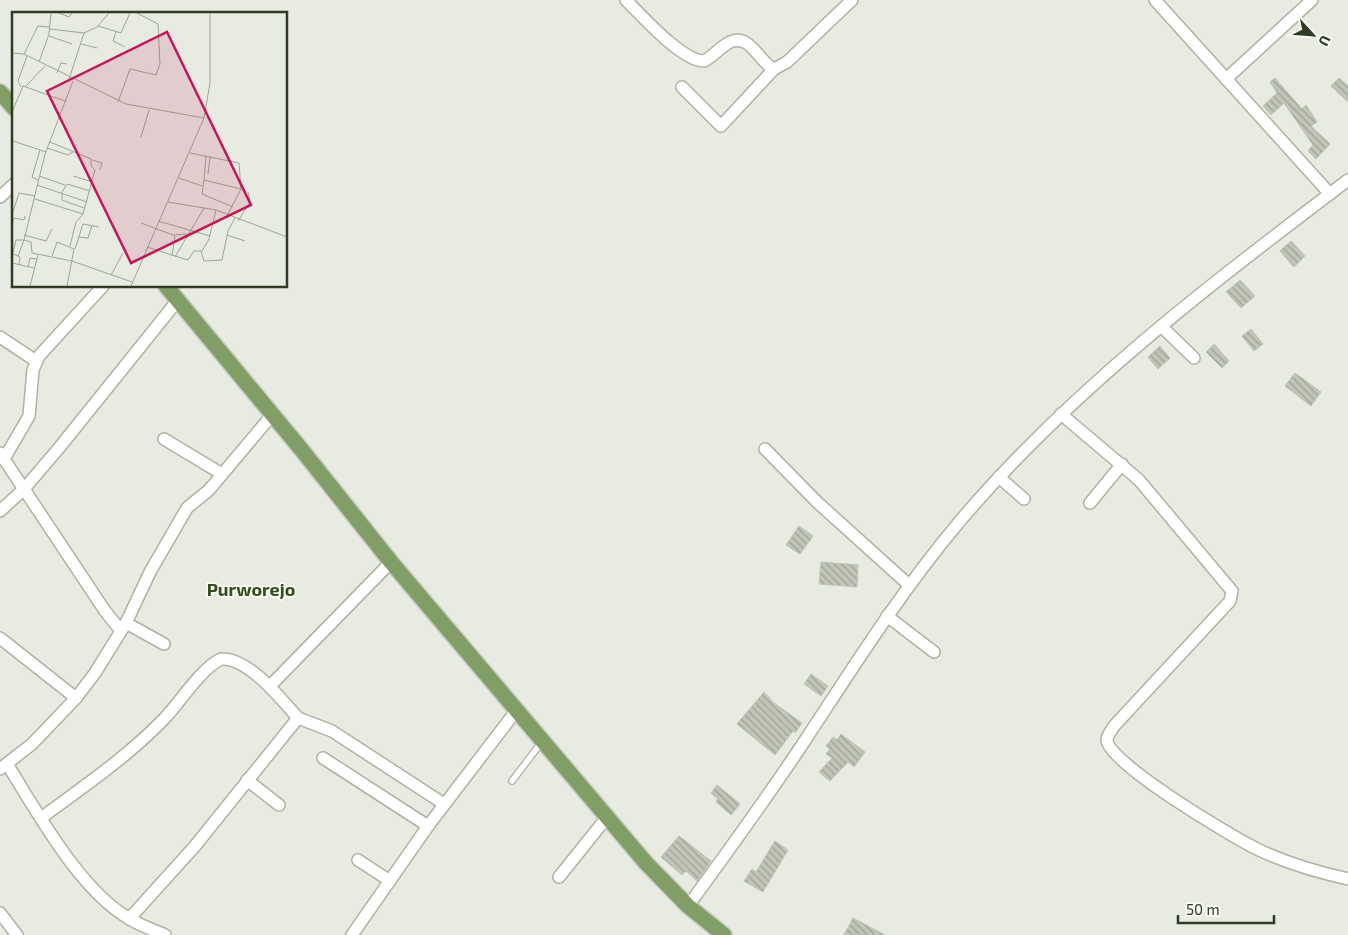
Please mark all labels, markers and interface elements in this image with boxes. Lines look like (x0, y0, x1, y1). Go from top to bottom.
north arrow (1288, 10, 1338, 60)
inset map (12, 12, 288, 288)
text: U (1315, 33, 1335, 49)
district label: Purworejo (207, 578, 295, 600)
scale bar (1178, 892, 1274, 924)
text: 50 m (1186, 900, 1220, 918)

